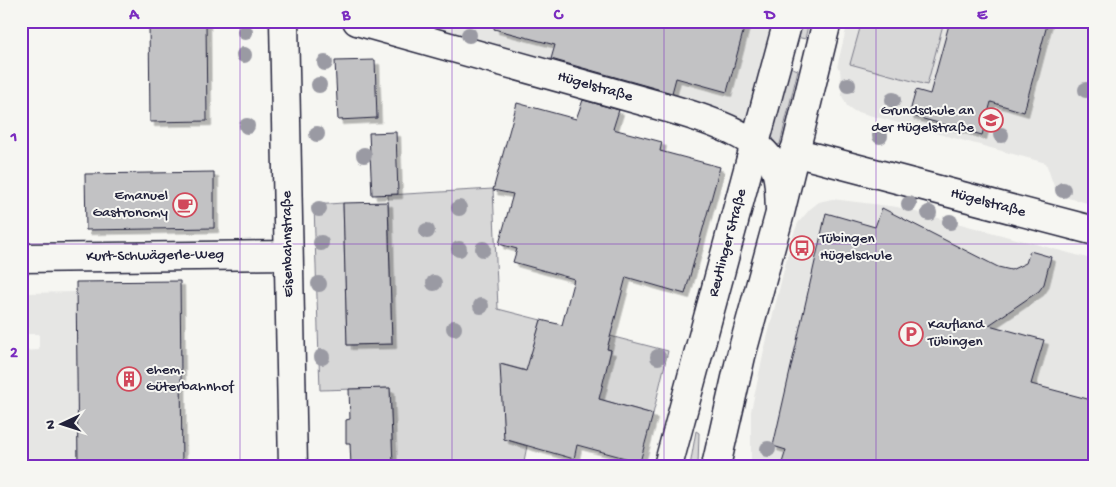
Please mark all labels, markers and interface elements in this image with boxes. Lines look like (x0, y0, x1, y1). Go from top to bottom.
text: A (128, 7, 140, 26)
text: B (341, 7, 351, 26)
text: C (553, 7, 564, 26)
text: D (763, 7, 776, 26)
text: E (977, 7, 988, 26)
street label: Hügelstraße (555, 68, 635, 106)
place label: Grundschule an der Hügelstraße (871, 102, 974, 137)
school or university icon: Grundschule an der Hügelstraße (978, 107, 1004, 133)
text: 1 (10, 129, 17, 148)
street label: Hügelstraße (948, 184, 1028, 222)
place label: Emanuel Gastronomy (93, 187, 169, 222)
street label: Reutlinger Straße (705, 187, 751, 299)
street label: Eisenbahnstraße (278, 190, 298, 297)
cafe icon: Emanuel Gastronomy (172, 192, 198, 218)
place label: Tübingen Hügelschule (819, 230, 892, 265)
bus stop icon: Tübingen Hügelschule (789, 235, 815, 261)
street label: Kurt-Schwägerle-Weg (86, 246, 224, 266)
place label: Kaufland Tübingen (927, 316, 985, 351)
parking icon: Kaufland Tübingen (898, 321, 924, 347)
text: 2 (10, 345, 18, 364)
place label: ehem. Güterbahnhof (146, 361, 235, 396)
building icon: ehem. Güterbahnhof (116, 366, 142, 392)
north arrow (38, 400, 88, 450)
text: N (43, 420, 60, 430)

